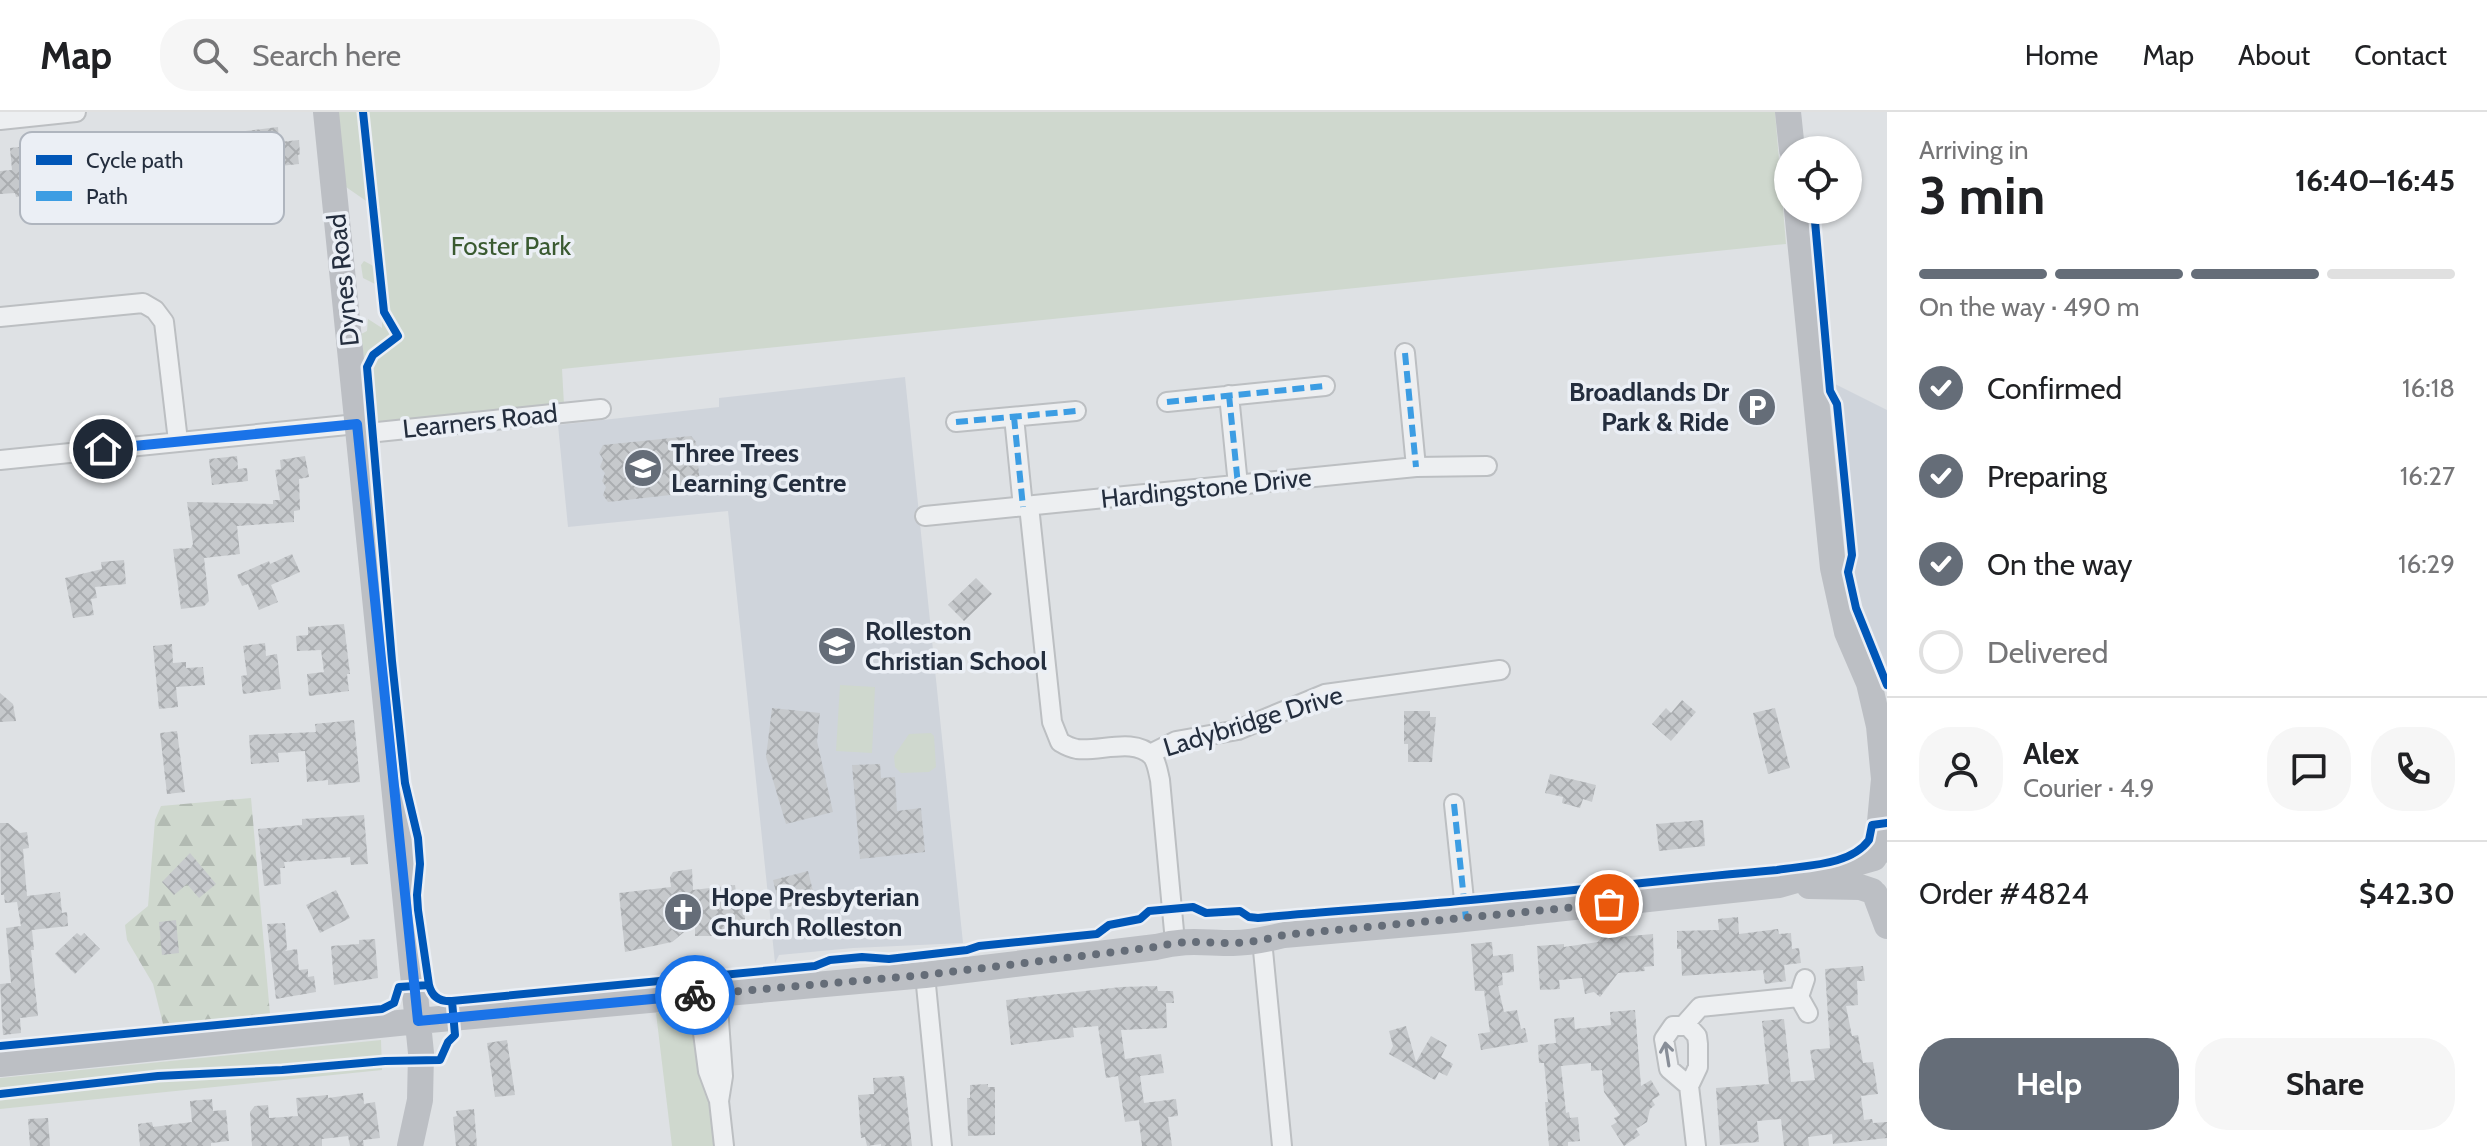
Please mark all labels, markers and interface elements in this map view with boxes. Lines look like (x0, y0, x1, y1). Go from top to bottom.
search box (160, 19, 720, 91)
text: Map (40, 32, 112, 79)
icon: search (188, 33, 232, 77)
text: Search here (252, 37, 401, 74)
text: Home (2025, 38, 2098, 72)
text: Map (2142, 38, 2194, 72)
text: About (2238, 38, 2310, 72)
text: Contact (2354, 38, 2447, 72)
legend (20, 132, 284, 224)
text: Arriving in (1919, 134, 2029, 166)
map controls (1774, 136, 1862, 224)
button: locate (1774, 136, 1862, 224)
text: Cycle path (86, 147, 184, 174)
text: 16:40–16:45 (2295, 162, 2455, 199)
text: 3 min (1919, 164, 2045, 227)
text: Path (86, 183, 128, 210)
street label: Dynes Road (320, 212, 366, 348)
park label: Foster Park (451, 230, 572, 262)
text: On the way · 490 m (1919, 291, 2140, 323)
icon: check (1919, 366, 1963, 410)
text: Confirmed (1987, 370, 2122, 407)
text: 16:18 (2402, 372, 2455, 404)
place label: Broadlands Dr Park & Ride (1569, 376, 1729, 438)
parking icon: Broadlands Dr Park & Ride (1736, 386, 1778, 428)
street label: Learners Road (401, 397, 559, 445)
pin (69, 415, 137, 483)
icon: home (81, 427, 125, 471)
place label: Three Trees Learning Centre (671, 437, 846, 499)
school or university icon: Three Trees Learning Centre (622, 447, 664, 489)
icon: check (1919, 454, 1963, 498)
text: Preparing (1987, 458, 2107, 495)
text: 16:27 (2400, 460, 2455, 492)
street label: Hardingstone Drive (1099, 461, 1313, 515)
icon: check (1919, 542, 1963, 586)
text: On the way (1987, 546, 2132, 583)
text: 16:29 (2398, 548, 2455, 580)
place label: Rolleston Christian School (865, 615, 1047, 677)
school or university icon: Rolleston Christian School (816, 625, 858, 667)
text: Delivered (1987, 634, 2108, 671)
street label: Ladybridge Drive (1159, 678, 1347, 764)
button: person (1919, 727, 2003, 811)
button: chat (2267, 727, 2351, 811)
button: phone (2371, 727, 2455, 811)
text: Alex (2023, 735, 2079, 772)
text: Courier · 4.9 (2023, 772, 2155, 804)
pin (1575, 870, 1643, 938)
text: Order #4824 (1919, 875, 2089, 912)
text: $42.30 (2359, 875, 2455, 912)
place label: Hope Presbyterian Church Rolleston (711, 881, 920, 943)
icon: bag (1587, 882, 1631, 926)
church icon: Hope Presbyterian Church Rolleston (662, 891, 704, 933)
courier (655, 955, 735, 1035)
icon: bike (673, 973, 717, 1017)
button: Help (1919, 1038, 2179, 1130)
button: Share (2195, 1038, 2455, 1130)
one-way arrow (1658, 1042, 1673, 1068)

